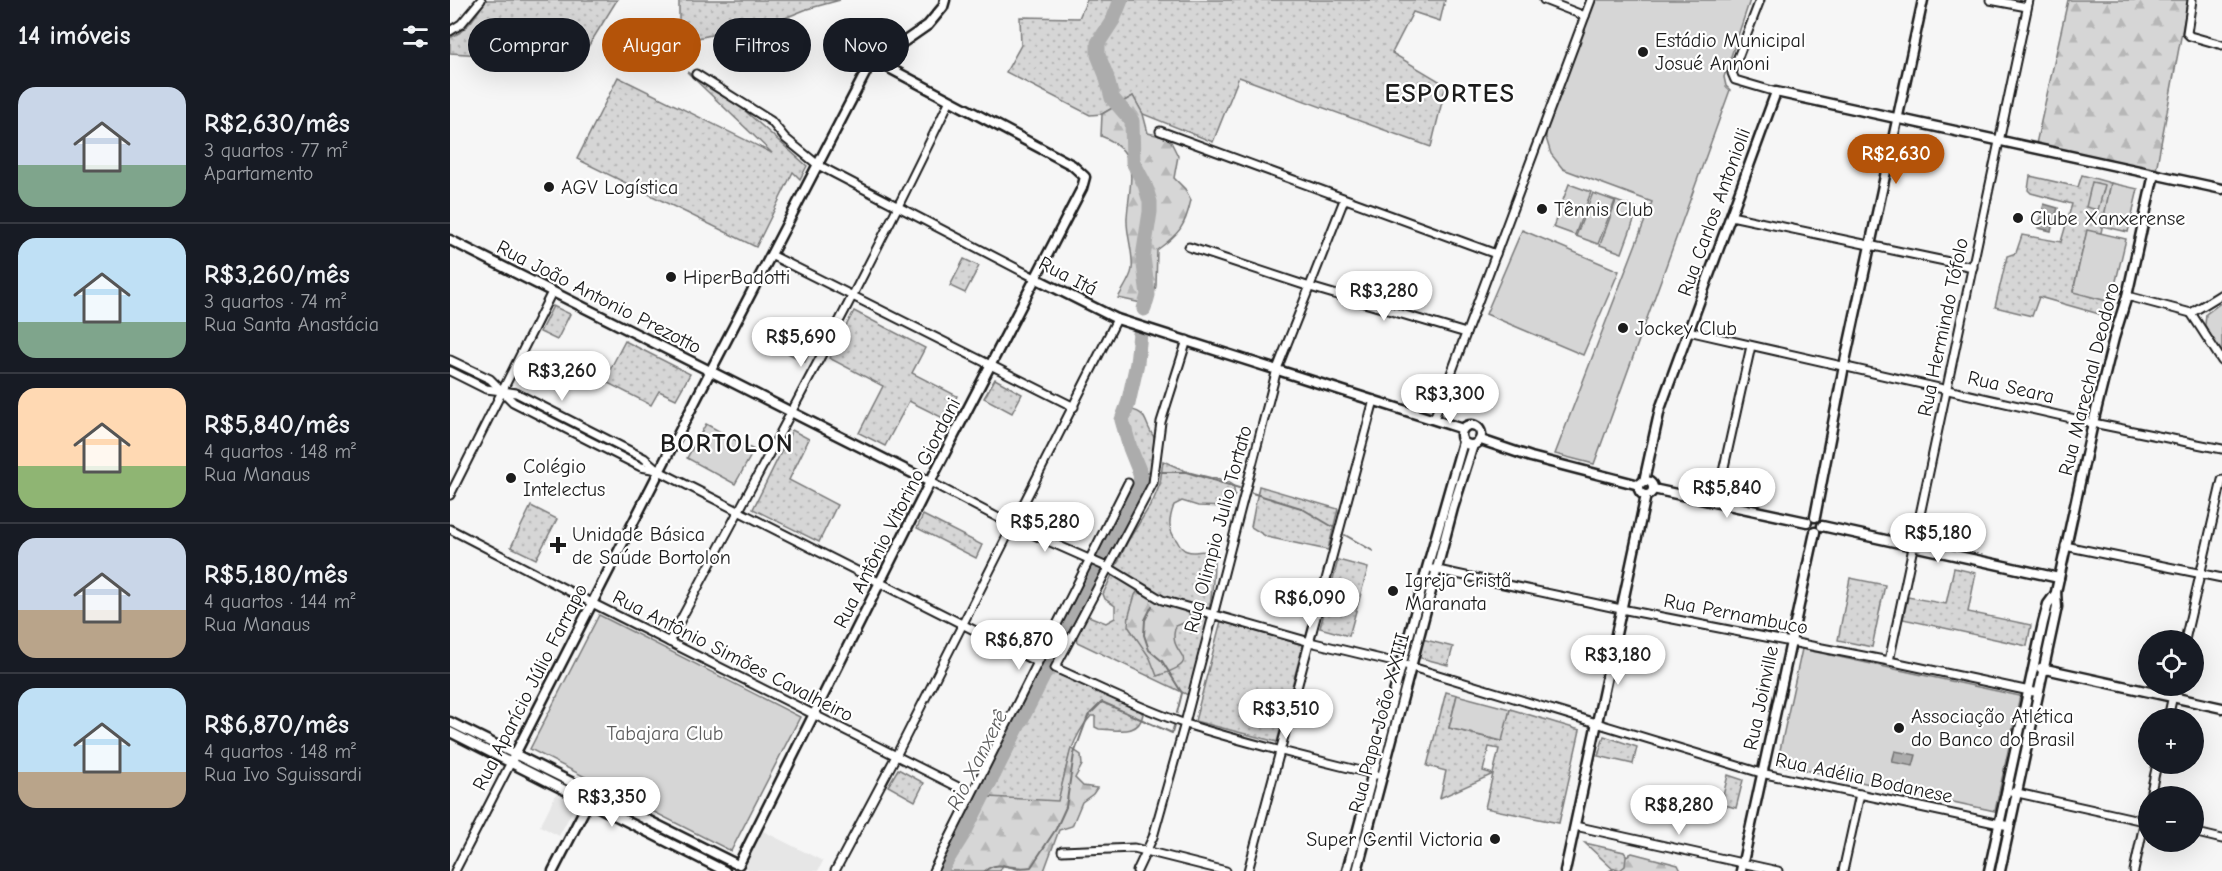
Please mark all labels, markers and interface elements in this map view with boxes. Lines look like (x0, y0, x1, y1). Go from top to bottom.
chip: Comprar (468, 18, 590, 72)
chip: Alugar (602, 18, 701, 72)
chip: Filtros (713, 18, 811, 72)
chip: Novo (823, 18, 909, 72)
icon: filters (399, 20, 432, 53)
text: 14 imóveis (18, 21, 130, 51)
place label: Estádio Municipal Josué Annoni (1655, 29, 1805, 75)
marker: Estádio Municipal Josué Annoni (1636, 45, 1650, 59)
district label: ESPORTES (1385, 79, 1515, 109)
text: R$2,630/mês (204, 109, 350, 139)
icon: home (66, 111, 138, 183)
street label: Rua Carlos Antoniolli (1673, 125, 1755, 299)
pin: R$2,630 (1841, 134, 1951, 185)
text: 3 quartos · 77 m² (204, 139, 348, 162)
text: R$2,630 (1861, 142, 1931, 165)
text: Apartamento (204, 162, 313, 185)
place label: AGV Logística (561, 176, 678, 199)
marker: AGV Logística (542, 180, 556, 194)
place label: Tênnis Club (1554, 198, 1653, 221)
marker: Tênnis Club (1535, 202, 1549, 216)
place label: Clube Xanxerense (2030, 207, 2185, 230)
marker: Clube Xanxerense (2011, 211, 2025, 225)
street label: Rua João Antonio Prezotto (493, 235, 705, 359)
street label: Rua Hermindo Tófolo (1913, 236, 1973, 418)
street label: Rua Itá (1035, 252, 1101, 300)
text: R$3,260/mês (204, 260, 350, 290)
icon: home (66, 262, 138, 334)
place label: HiperBadotti (683, 266, 790, 289)
marker: HiperBadotti (664, 270, 678, 284)
pin: R$3,280 (1329, 271, 1439, 322)
text: R$3,280 (1349, 279, 1419, 302)
street label: Rua Marechal Deodoro (2054, 280, 2124, 478)
text: 3 quartos · 74 m² (204, 290, 346, 313)
text: Rua Santa Anastácia (204, 313, 379, 336)
pin: R$5,690 (746, 317, 856, 368)
place label: Jockey Club (1635, 317, 1737, 340)
marker: Jockey Club (1616, 321, 1630, 335)
text: R$5,690 (766, 325, 836, 348)
pin: R$3,260 (507, 351, 617, 402)
text: R$3,260 (527, 359, 597, 382)
street label: Rua Seara (1965, 366, 2057, 408)
pin: R$3,300 (1395, 374, 1505, 425)
text: R$3,300 (1415, 382, 1485, 405)
street label: Rua Antônio Vitorino Giordani (829, 394, 965, 632)
text: R$5,840/mês (204, 410, 350, 440)
icon: home (66, 412, 138, 484)
street label: Rua Olimpio Julio Tortato (1179, 423, 1257, 635)
district label: BORTOLON (660, 429, 794, 459)
text: 4 quartos · 148 m² (204, 440, 356, 463)
place label: Colégio Intelectus (523, 455, 605, 501)
text: Rua Manaus (204, 463, 310, 486)
pin: R$5,840 (1672, 468, 1782, 519)
marker: Colégio Intelectus (504, 471, 518, 485)
text: R$5,840 (1692, 476, 1762, 499)
pin: R$5,280 (990, 502, 1100, 553)
text: R$5,280 (1010, 510, 1080, 533)
pin: R$5,180 (1883, 513, 1993, 564)
text: R$5,180 (1904, 521, 1972, 544)
place label: Unidade Básica de Saúde Bortolon (572, 523, 731, 569)
marker: Unidade Básica de Saúde Bortolon (549, 536, 567, 554)
text: R$5,180/mês (204, 560, 348, 590)
icon: home (66, 562, 138, 634)
place label: Igreja Cristã Maranata (1405, 569, 1511, 615)
pin: R$6,090 (1255, 578, 1365, 629)
street label: Rua Aparício Júlio Farrapo (468, 580, 592, 794)
marker: Igreja Cristã Maranata (1386, 584, 1400, 598)
street label: Rua Antônio Simões Cavalheiro (609, 585, 857, 727)
text: R$6,090 (1274, 586, 1346, 609)
street label: Rua Pernambuco (1662, 589, 1810, 639)
text: 4 quartos · 144 m² (204, 590, 355, 613)
text: Rua Manaus (204, 613, 310, 636)
pin: R$6,870 (964, 620, 1074, 671)
text: R$6,870 (985, 628, 1053, 651)
street label: Rua Papa João XXIII (1344, 630, 1414, 816)
map controls (2138, 630, 2204, 852)
button: locate (2138, 630, 2204, 696)
pin: R$3,180 (1563, 635, 1673, 686)
text: R$3,180 (1585, 643, 1651, 666)
street label: Rua Joinville (1739, 644, 1783, 752)
pin: R$3,510 (1231, 689, 1341, 740)
text: R$3,510 (1252, 697, 1320, 720)
water label: Rio Xanxerê (941, 705, 1013, 814)
place label: Associação Atlética do Banco do Brasil (1911, 705, 2075, 751)
button: + (2138, 708, 2204, 774)
text: R$6,870/mês (204, 710, 349, 740)
icon: home (66, 712, 138, 784)
marker: Associação Atlética do Banco do Brasil (1892, 721, 1906, 735)
park label: Tabajara Club (606, 722, 724, 745)
text: 4 quartos · 148 m² (204, 740, 356, 763)
street label: Rua Adélia Bodanese (1773, 748, 1955, 808)
text: Rua Ivo Sguissardi (204, 763, 362, 786)
pin: R$3,350 (557, 777, 667, 828)
text: R$3,350 (577, 785, 647, 808)
pin: R$8,280 (1624, 785, 1734, 836)
button: − (2138, 786, 2204, 852)
text: R$8,280 (1644, 793, 1714, 816)
place label: Super Gentil Victoria (1306, 828, 1483, 851)
marker: Super Gentil Victoria (1488, 832, 1502, 846)

